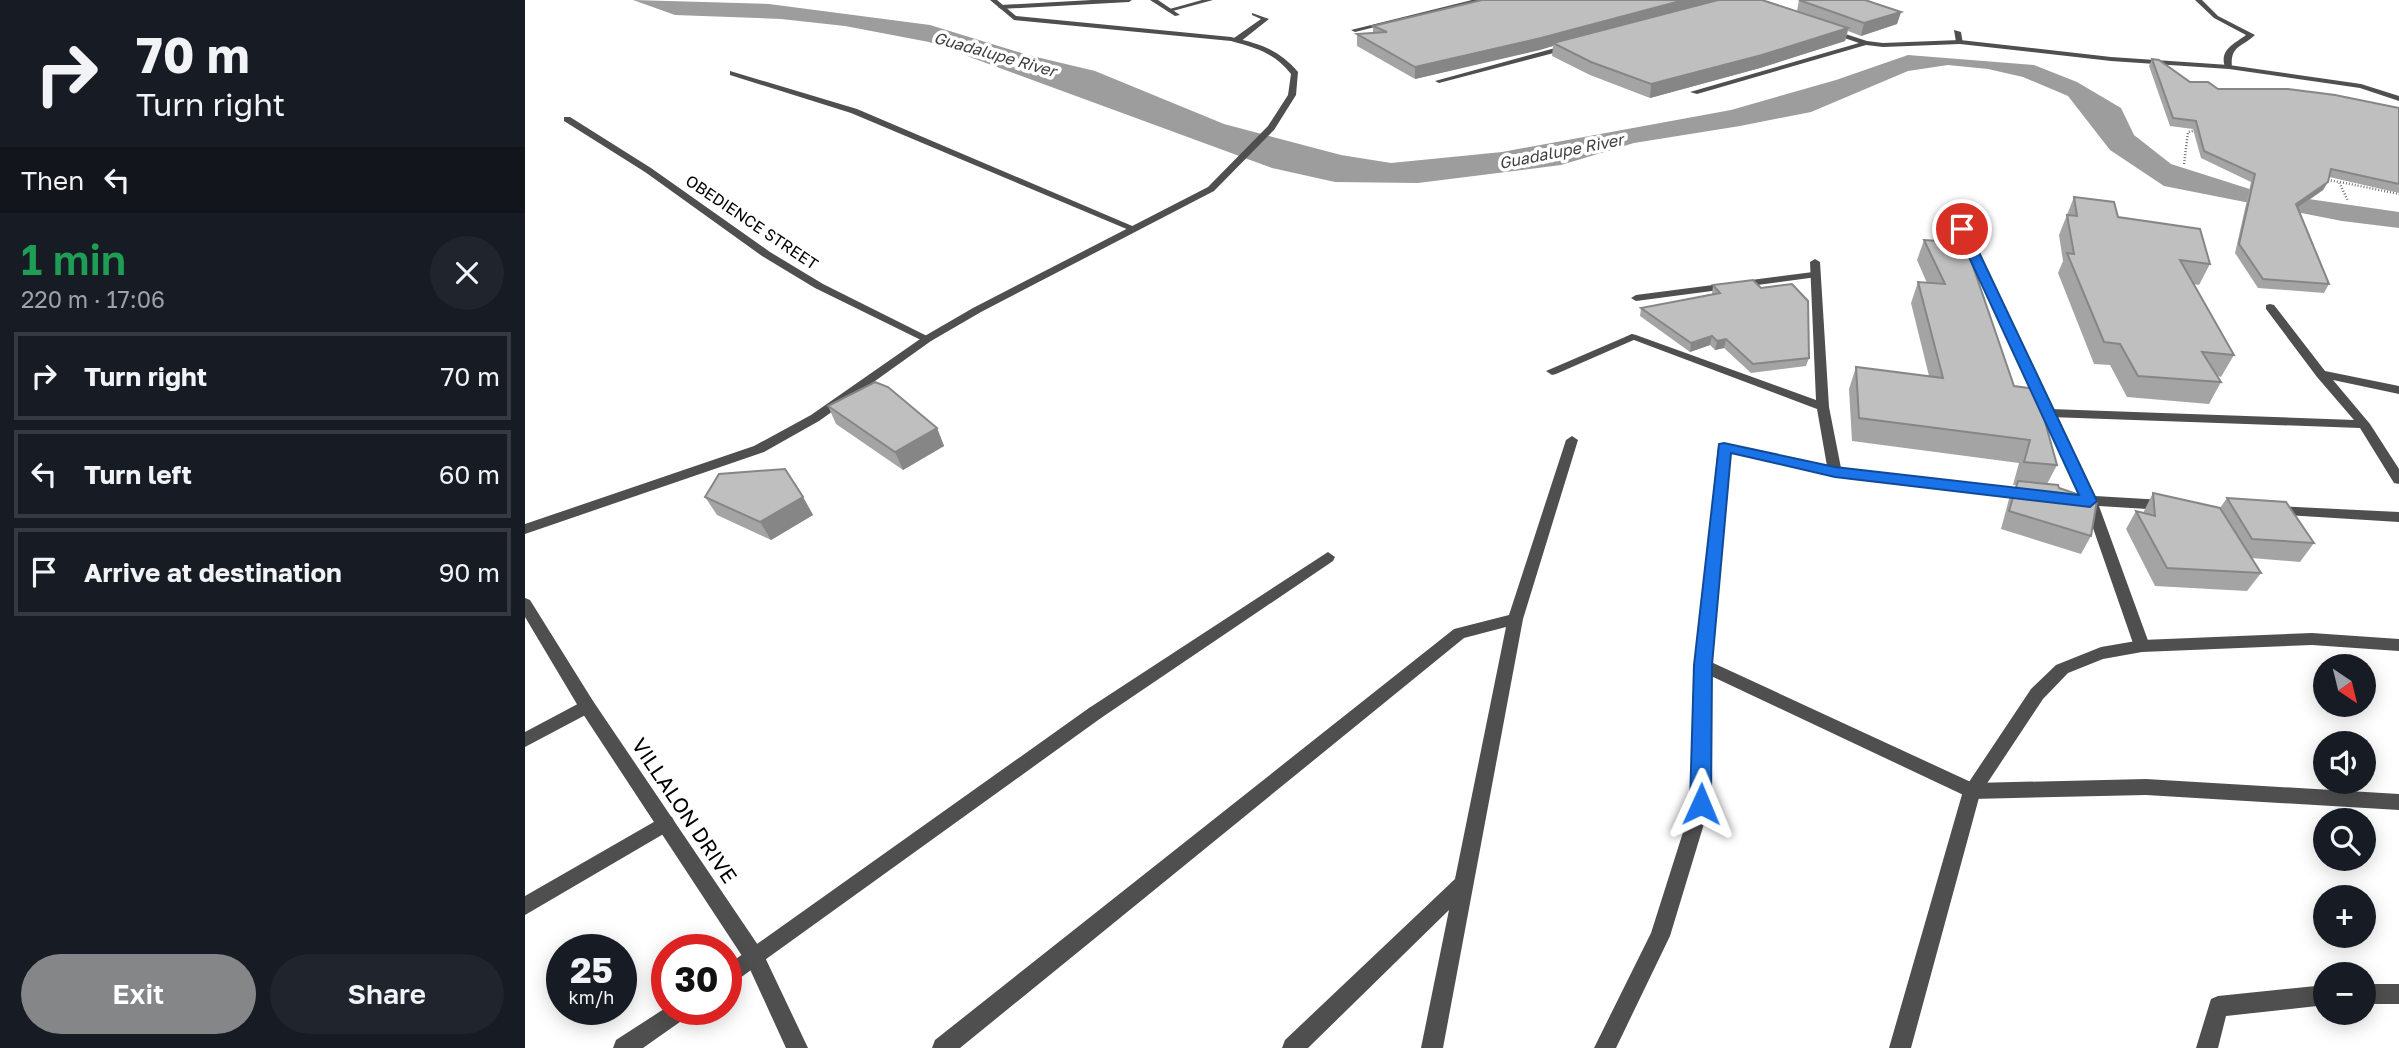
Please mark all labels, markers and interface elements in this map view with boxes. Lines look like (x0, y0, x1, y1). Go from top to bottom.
text: 70 m (136, 25, 250, 84)
water label: Guadalupe River (932, 27, 1061, 82)
icon: right (21, 28, 112, 119)
text: Turn right (136, 85, 285, 123)
water label: Guadalupe River (1497, 129, 1628, 173)
icon: left (98, 161, 136, 199)
text: Then (21, 165, 84, 196)
street label: OBEDIENCE STREET (682, 170, 822, 274)
pin (1932, 199, 1992, 259)
icon: arrive (1943, 210, 1981, 248)
text: 1 min (21, 234, 126, 284)
button: close (430, 236, 504, 310)
text: 220 m · 17:06 (21, 285, 165, 313)
icon: right (25, 357, 63, 395)
text: Turn right (84, 361, 207, 392)
text: 70 m (441, 361, 500, 392)
icon: left (25, 455, 63, 493)
text: Turn left (84, 459, 192, 490)
text: 60 m (439, 459, 500, 490)
icon: arrive (25, 553, 63, 591)
text: Arrive at destination (84, 557, 342, 588)
text: 90 m (439, 557, 500, 588)
north arrow (2313, 654, 2377, 718)
map controls (2313, 654, 2376, 1025)
button: sound (2313, 731, 2376, 794)
street label: VILLALON DRIVE (627, 733, 743, 888)
position arrow (1664, 767, 1738, 841)
button: search (2313, 808, 2376, 871)
button: + (2313, 885, 2376, 948)
speed limit sign: 30 (651, 934, 742, 1025)
text: 25 (570, 949, 613, 991)
button: Exit (21, 954, 256, 1034)
button: Share (270, 954, 504, 1034)
button: − (2313, 962, 2376, 1025)
text: km/h (569, 986, 614, 1008)

